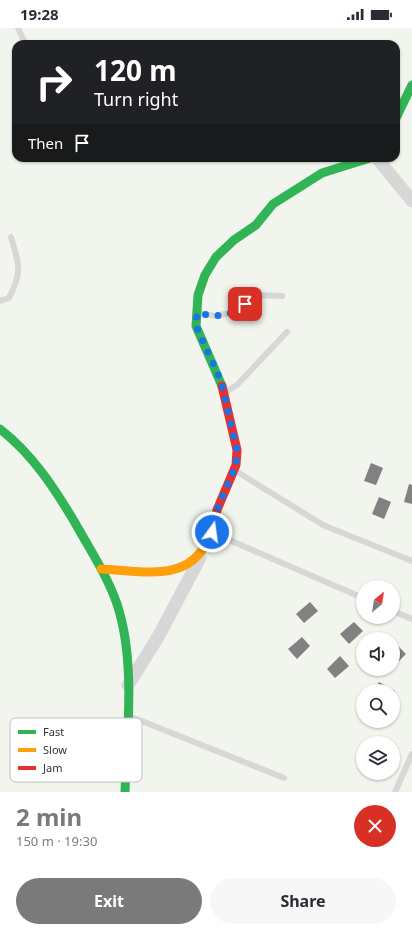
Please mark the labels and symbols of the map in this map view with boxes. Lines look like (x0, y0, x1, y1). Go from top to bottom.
pin (228, 287, 262, 321)
position arrow (191, 511, 233, 553)
north arrow (356, 580, 400, 624)
legend (10, 718, 142, 782)
text: Fast (43, 724, 64, 739)
text: Slow (43, 742, 67, 757)
text: Jam (42, 760, 62, 775)

